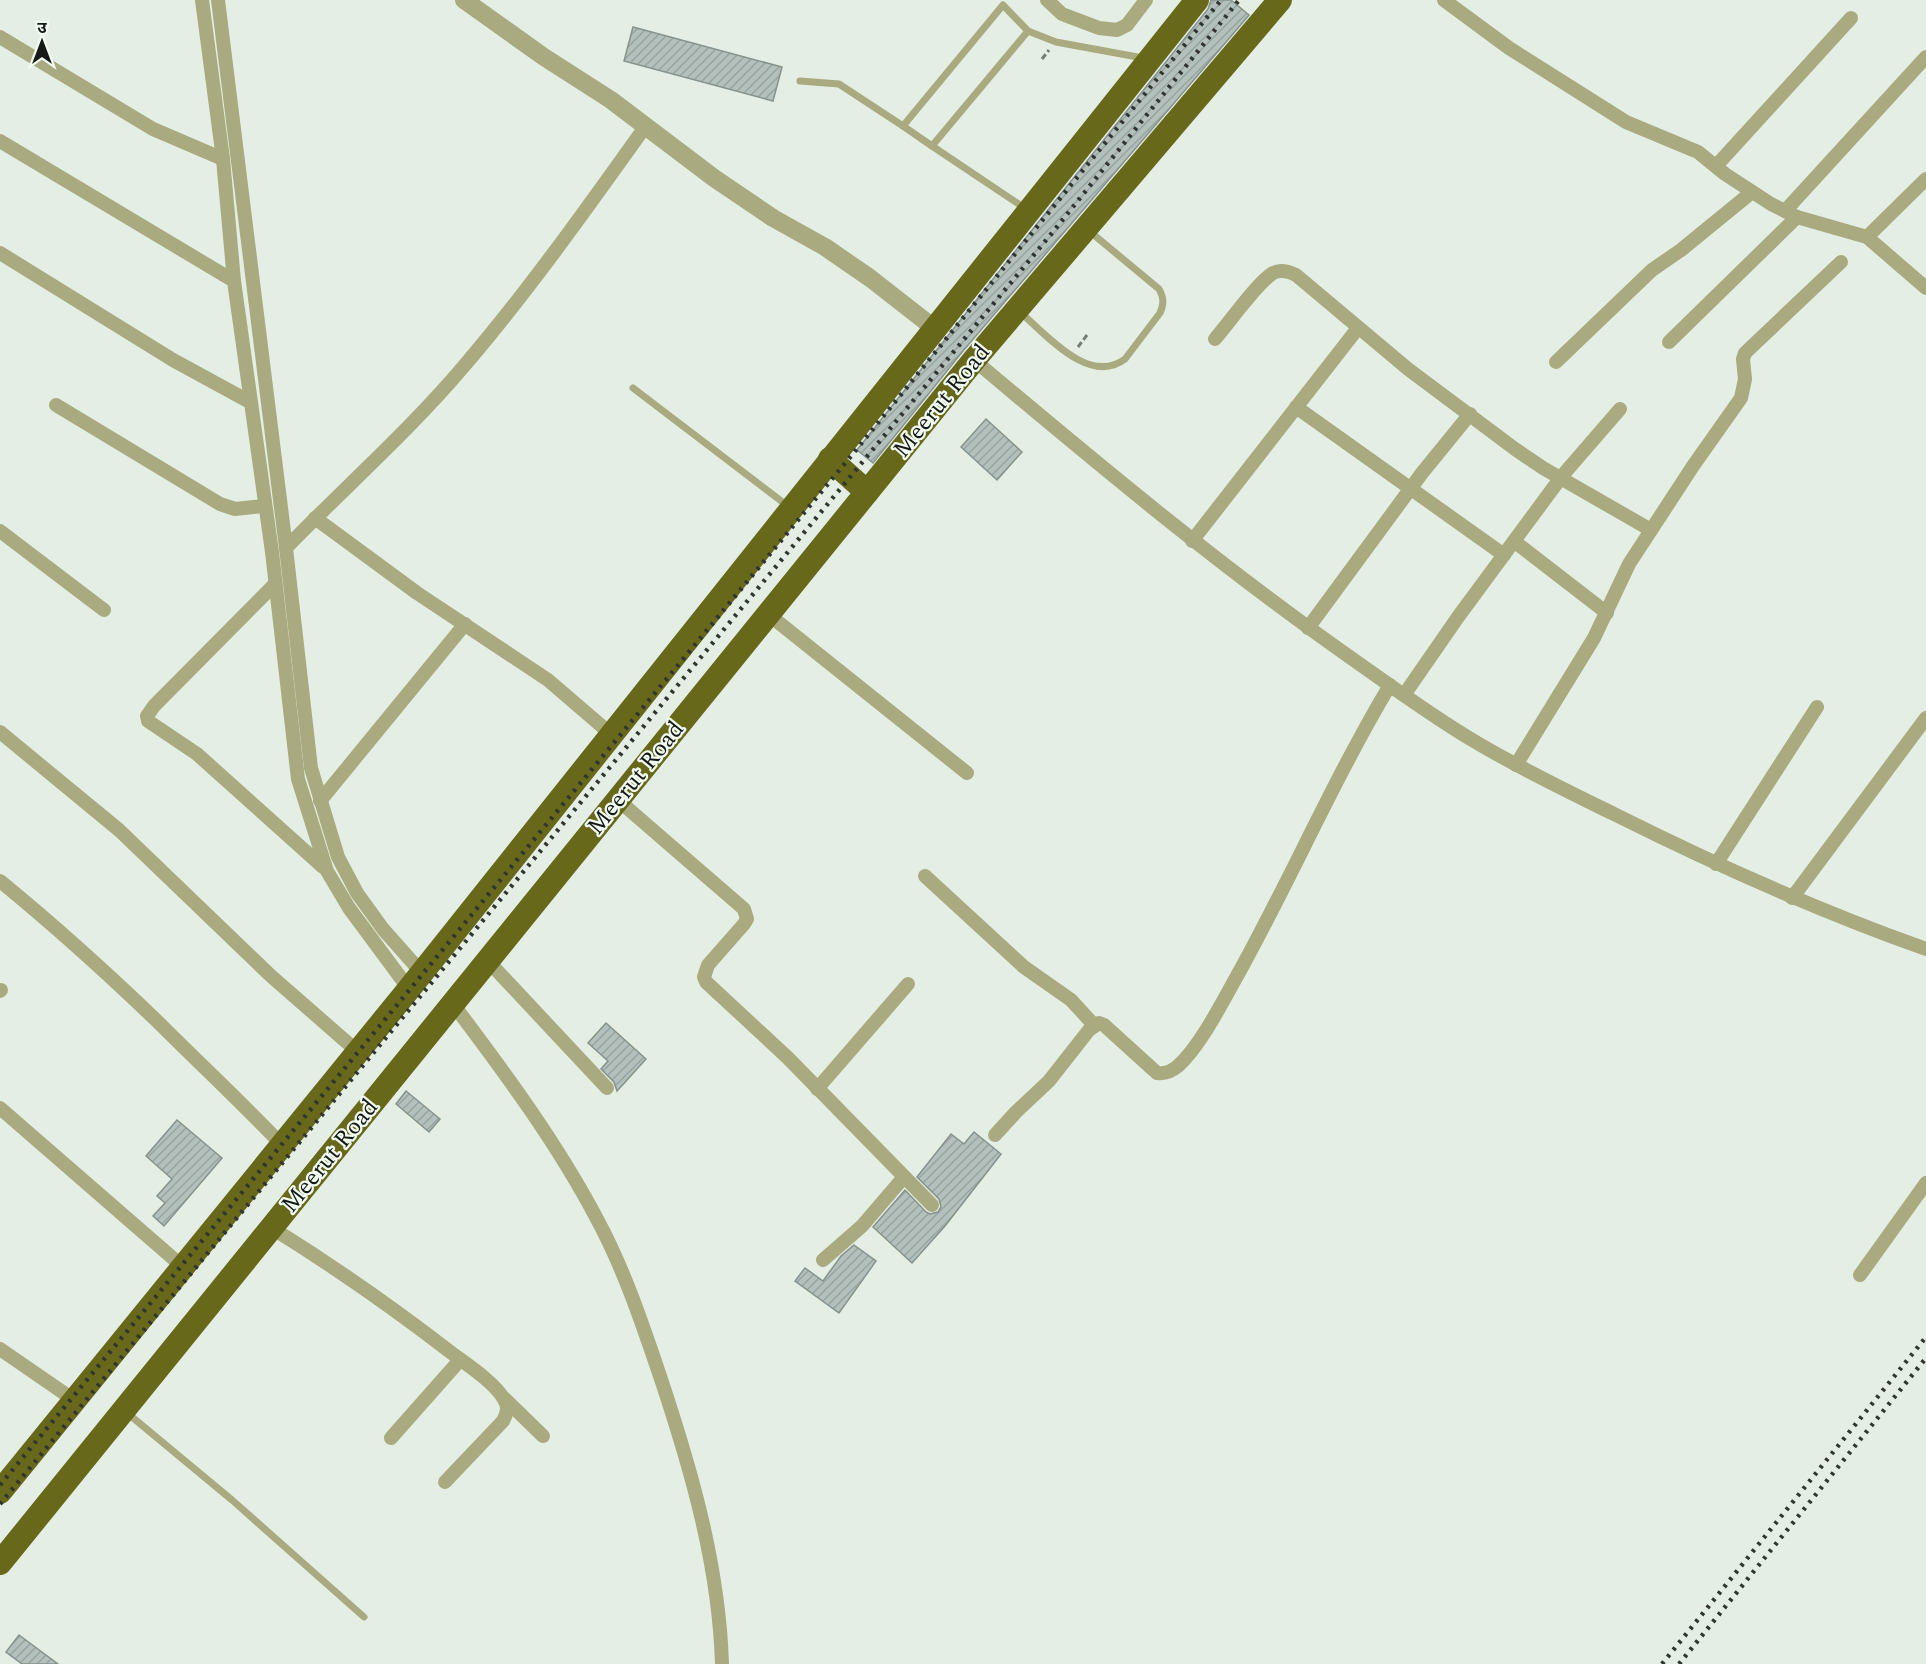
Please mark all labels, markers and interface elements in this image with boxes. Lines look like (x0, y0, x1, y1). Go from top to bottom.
north arrow (12, 12, 72, 72)
text: उ (37, 16, 47, 40)
street label: Meerut Road (885, 336, 999, 466)
street label: Meerut Road (579, 713, 693, 843)
street label: Meerut Road (273, 1091, 387, 1221)

